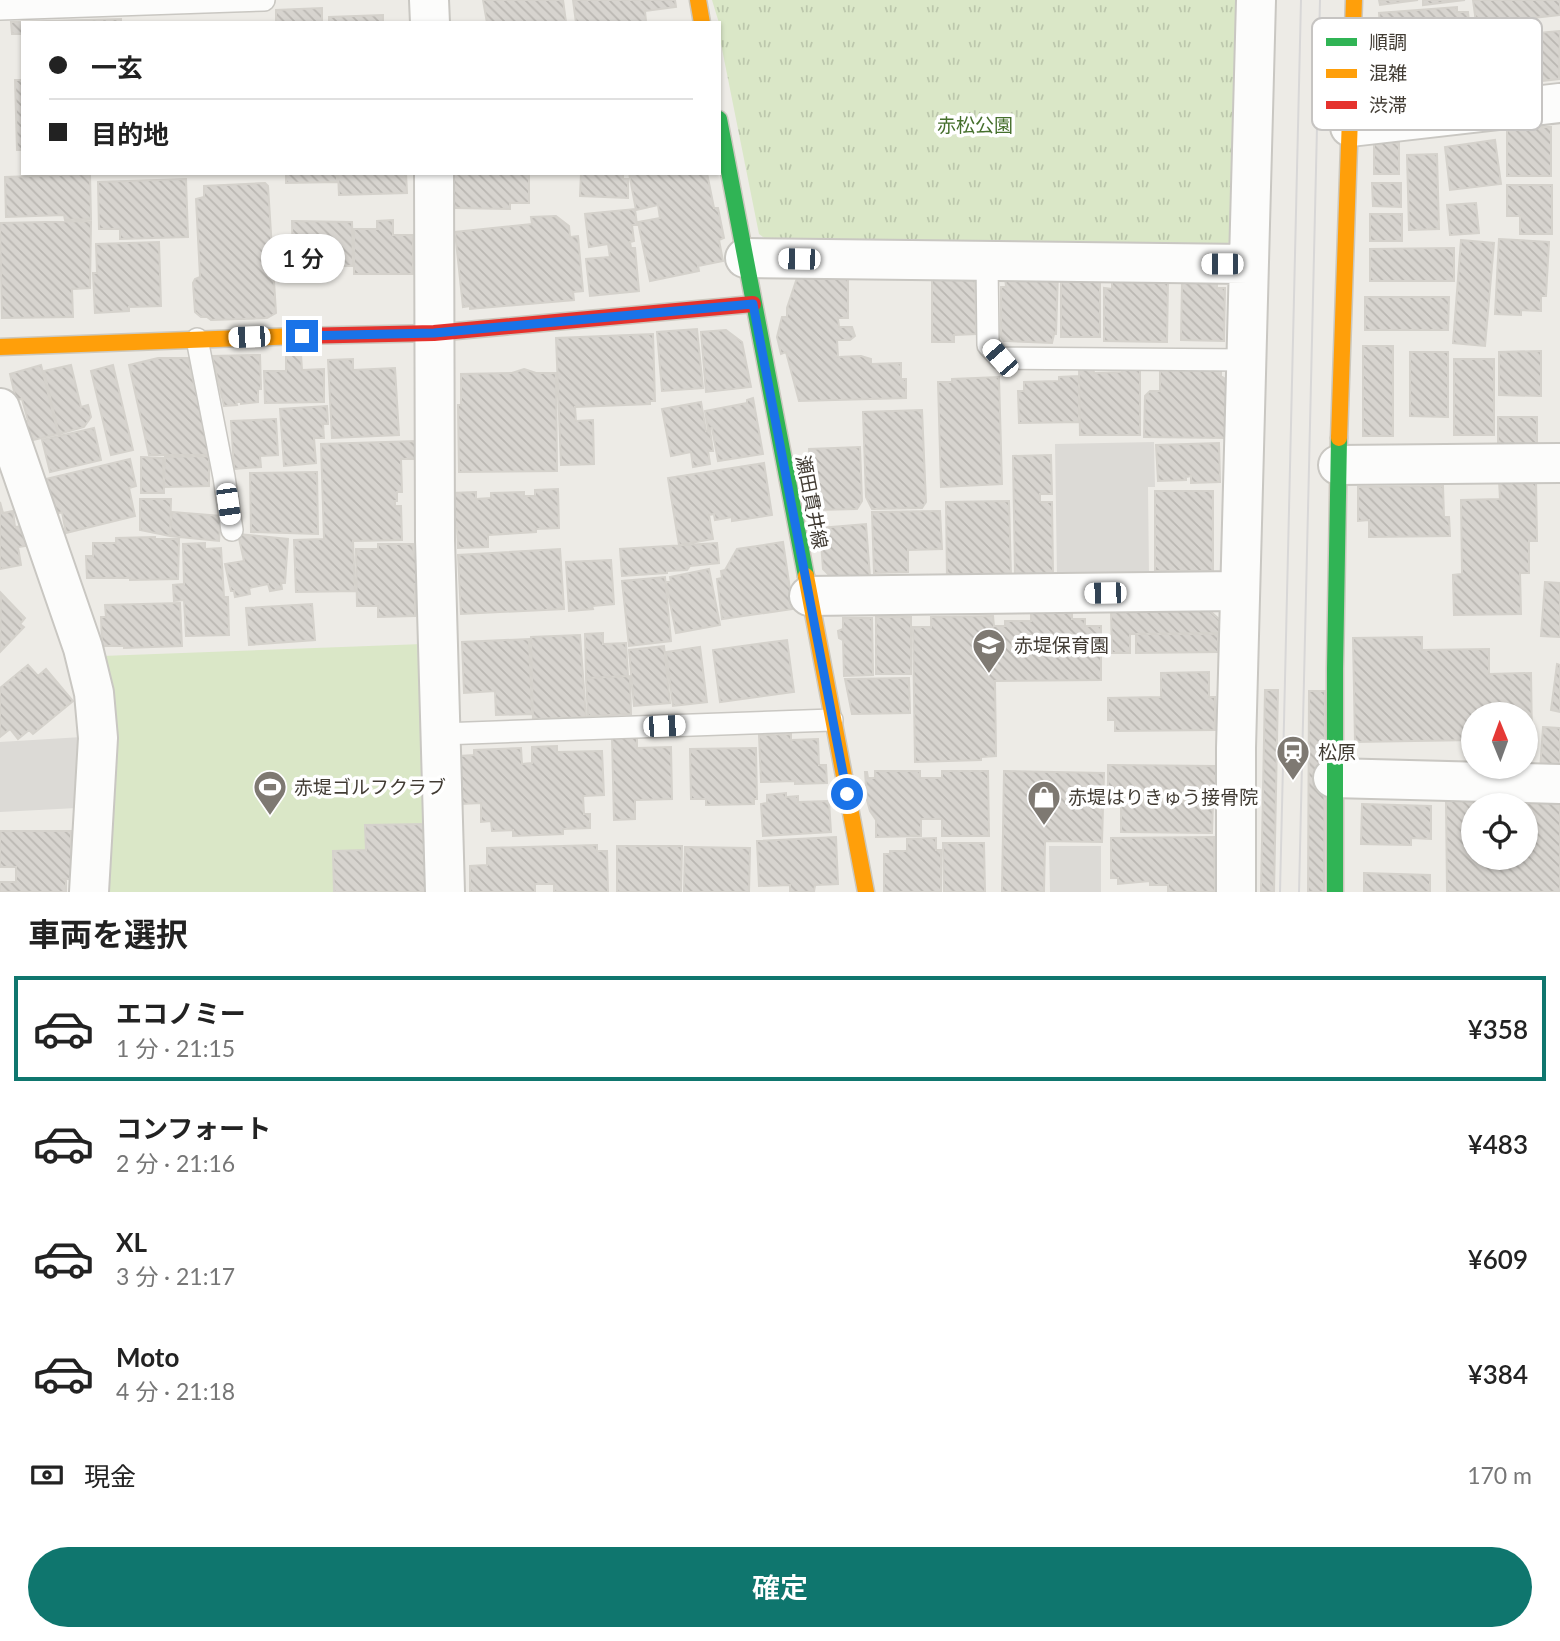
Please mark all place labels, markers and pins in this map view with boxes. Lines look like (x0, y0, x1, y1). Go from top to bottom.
school or university icon: 赤堤保育園 (970, 626, 1008, 675)
place label: 赤堤保育園 (1014, 633, 1109, 656)
station icon: 松原 (1274, 733, 1312, 782)
place label: 松原 (1318, 740, 1356, 763)
sports icon: 赤堤ゴルフクラブ (251, 768, 289, 817)
place label: 赤堤ゴルフクラブ (294, 775, 446, 798)
shop icon: 赤堤はりきゅう接骨院 (1025, 778, 1063, 827)
place label: 赤堤はりきゅう接骨院 (1068, 785, 1258, 808)

